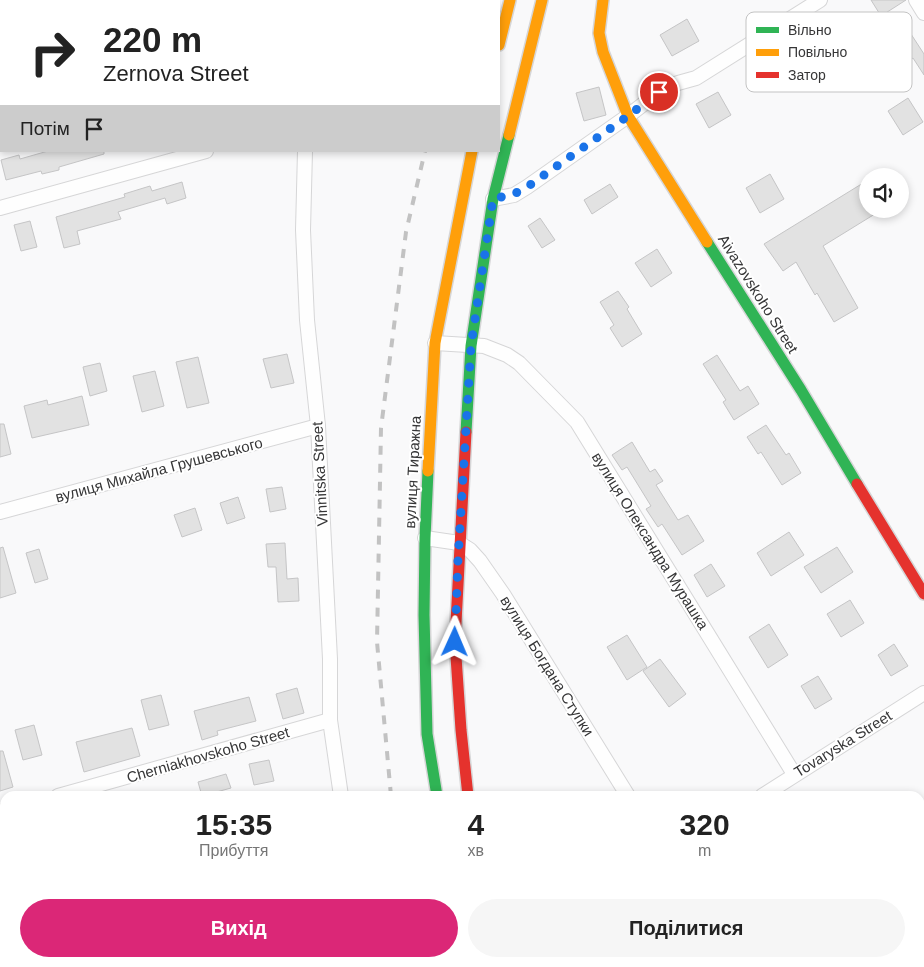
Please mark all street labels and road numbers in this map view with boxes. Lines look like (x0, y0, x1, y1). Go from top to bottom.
street label: Aivazovskoho Street (715, 231, 802, 357)
street label: вулиця Тиражна (401, 414, 424, 529)
street label: Vinnitska Street (308, 420, 331, 527)
street label: вулиця Михайла Грушевського (53, 434, 264, 505)
street label: вулиця Олександра Мурашка (589, 449, 713, 633)
street label: вулиця Богдана Ступки (497, 592, 598, 739)
street label: Tovaryska Street (791, 706, 895, 780)
street label: Cherniakhovskoho Street (125, 723, 292, 786)

